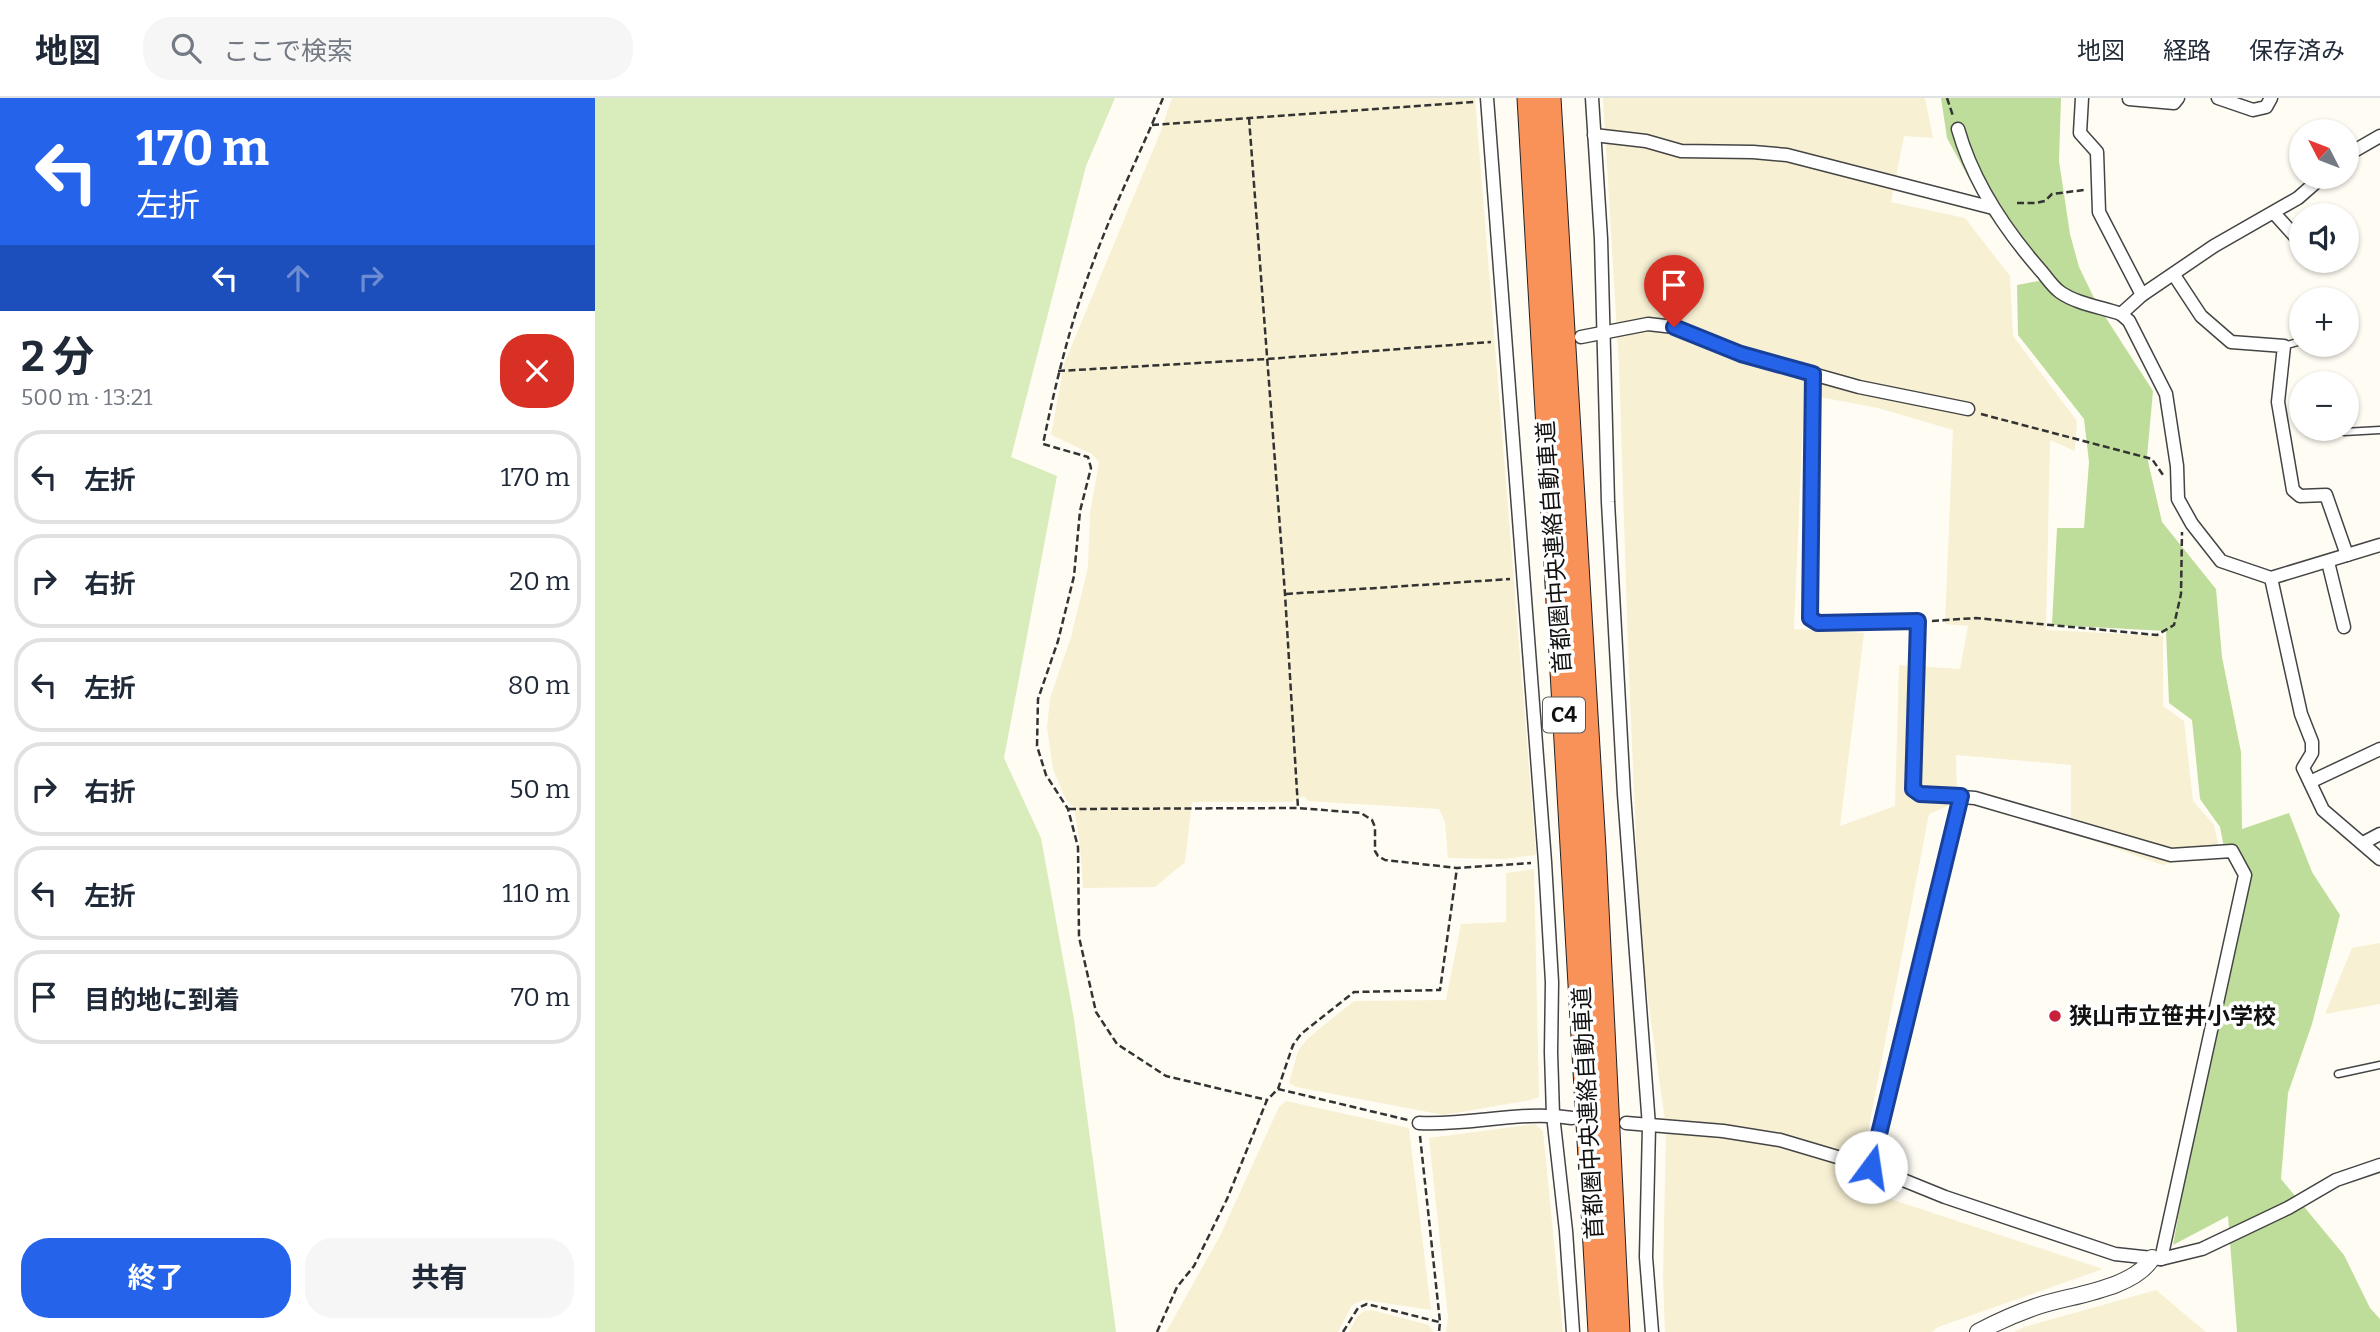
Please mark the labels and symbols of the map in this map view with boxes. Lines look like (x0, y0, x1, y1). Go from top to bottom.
north arrow (2289, 119, 2359, 189)
pin (1644, 255, 1704, 327)
street label: 首都圏中央連絡自動車道 (1531, 420, 1577, 674)
road number: C4 (1543, 698, 1585, 732)
street label: 首都圏中央連絡自動車道 (1567, 986, 1609, 1240)
place label: 狭山市立笹井小学校 (2069, 1002, 2276, 1030)
marker: 狭山市立笹井小学校 (2047, 1008, 2063, 1024)
position arrow (1834, 1130, 1908, 1204)

